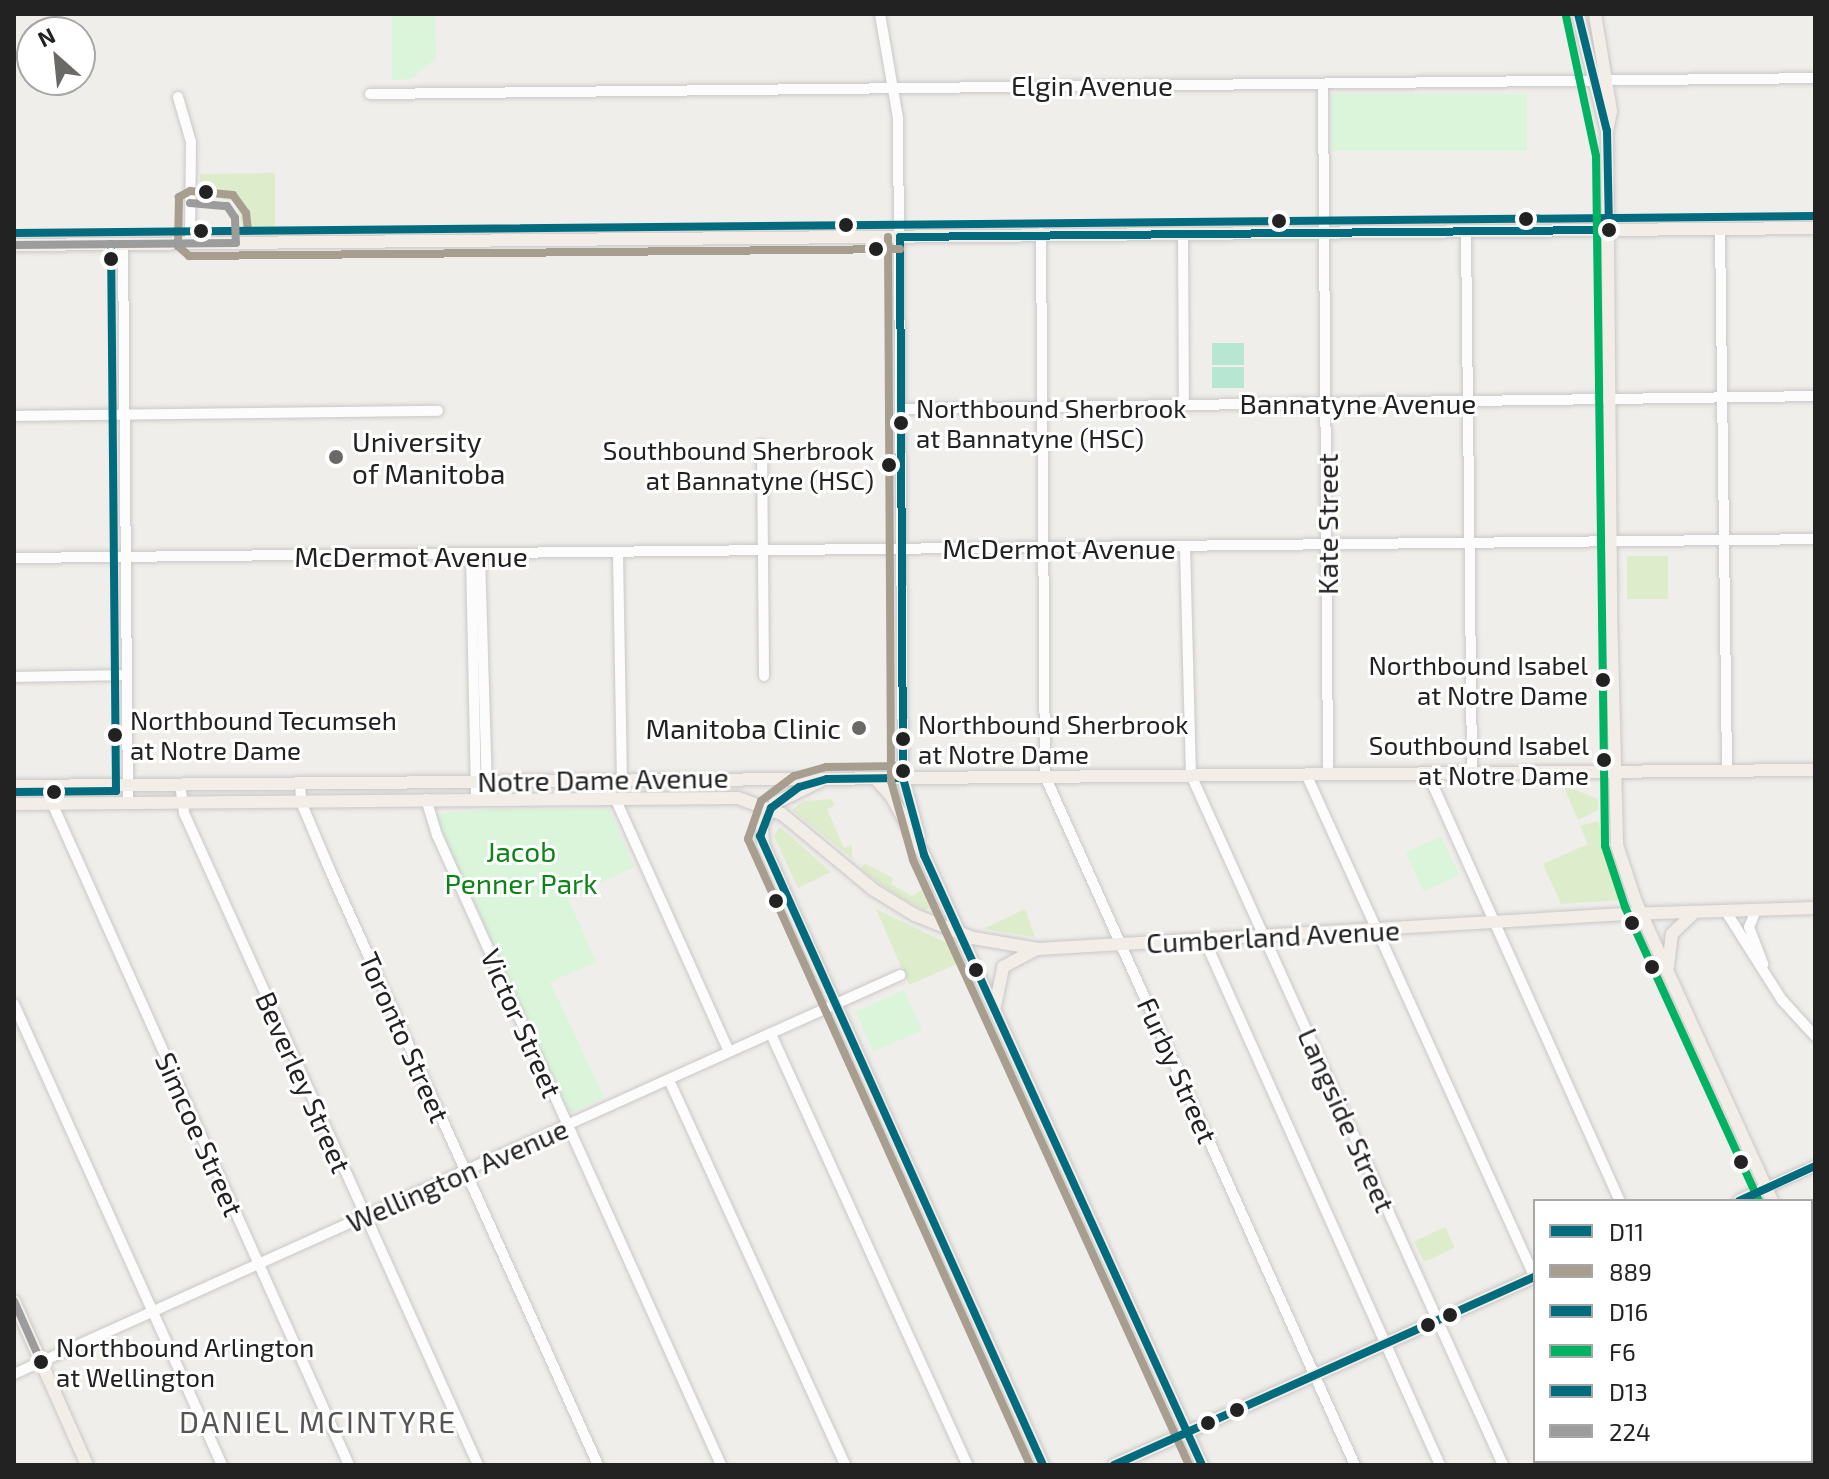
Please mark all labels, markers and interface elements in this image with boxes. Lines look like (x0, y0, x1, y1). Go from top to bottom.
north arrow (16, 16, 96, 96)
text: N (33, 21, 59, 52)
street label: Elgin Avenue (1011, 68, 1173, 102)
unlabelled marker (198, 184, 214, 200)
unlabelled marker (1518, 211, 1534, 227)
unlabelled marker (1271, 213, 1287, 229)
unlabelled marker (838, 217, 854, 233)
unlabelled marker (1601, 222, 1617, 238)
unlabelled marker (193, 223, 209, 239)
unlabelled marker (868, 241, 884, 257)
unlabelled marker (103, 251, 119, 267)
street label: Bannatyne Avenue (1239, 386, 1477, 420)
place label: Northbound Sherbrook at Bannatyne (HSC) (916, 392, 1187, 454)
marker: Northbound Sherbrook at Bannatyne (HSC) (893, 415, 909, 431)
place label: University of Manitoba (352, 424, 506, 490)
place label: Southbound Sherbrook at Bannatyne (HSC) (603, 434, 874, 496)
marker: University of Manitoba (327, 448, 345, 466)
street label: Kate Street (1310, 453, 1344, 595)
marker: Southbound Sherbrook at Bannatyne (HSC) (881, 457, 897, 473)
street label: McDermot Avenue (942, 531, 1176, 565)
street label: McDermot Avenue (294, 539, 528, 573)
place label: Northbound Isabel at Notre Dame (1368, 649, 1588, 710)
marker: Northbound Isabel at Notre Dame (1595, 672, 1611, 688)
place label: Northbound Tecumseh at Notre Dame (130, 704, 397, 766)
place label: Northbound Sherbrook at Notre Dame (918, 708, 1189, 770)
place label: Manitoba Clinic (646, 711, 841, 745)
marker: Manitoba Clinic (848, 717, 870, 739)
marker: Northbound Tecumseh at Notre Dame (107, 727, 123, 743)
place label: Southbound Isabel at Notre Dame (1369, 729, 1589, 790)
marker: Northbound Sherbrook at Notre Dame (895, 731, 911, 747)
marker: Southbound Isabel at Notre Dame (1596, 752, 1612, 768)
street label: Notre Dame Avenue (477, 760, 729, 798)
unlabelled marker (895, 763, 911, 779)
unlabelled marker (46, 784, 62, 800)
park label: Jacob Penner Park (444, 834, 598, 900)
unlabelled marker (768, 893, 784, 909)
street label: Cumberland Avenue (1145, 913, 1401, 959)
unlabelled marker (1624, 915, 1640, 931)
street label: Victor Street (474, 943, 570, 1103)
street label: Toronto Street (352, 947, 458, 1127)
unlabelled marker (1644, 959, 1660, 975)
unlabelled marker (968, 962, 984, 978)
street label: Beverley Street (249, 986, 359, 1178)
street label: Furby Street (1131, 992, 1225, 1148)
street label: Langside Street (1291, 1023, 1403, 1217)
street label: Simcoe Street (149, 1047, 251, 1221)
street label: Wellington Avenue (341, 1111, 573, 1239)
unlabelled marker (1733, 1154, 1749, 1170)
legend (1533, 1199, 1813, 1463)
text: D11 (1609, 1217, 1644, 1246)
text: 889 (1609, 1257, 1652, 1286)
text: D16 (1609, 1297, 1648, 1326)
unlabelled marker (1442, 1307, 1458, 1323)
unlabelled marker (1420, 1317, 1436, 1333)
place label: Northbound Arlington at Wellington (56, 1331, 315, 1392)
text: F6 (1609, 1337, 1636, 1366)
marker: Northbound Arlington at Wellington (33, 1354, 49, 1370)
text: D13 (1609, 1377, 1648, 1406)
unlabelled marker (1229, 1402, 1245, 1418)
district label: DANIEL MCINTYRE (179, 1403, 457, 1439)
unlabelled marker (1200, 1415, 1216, 1431)
text: 224 (1609, 1417, 1651, 1446)

